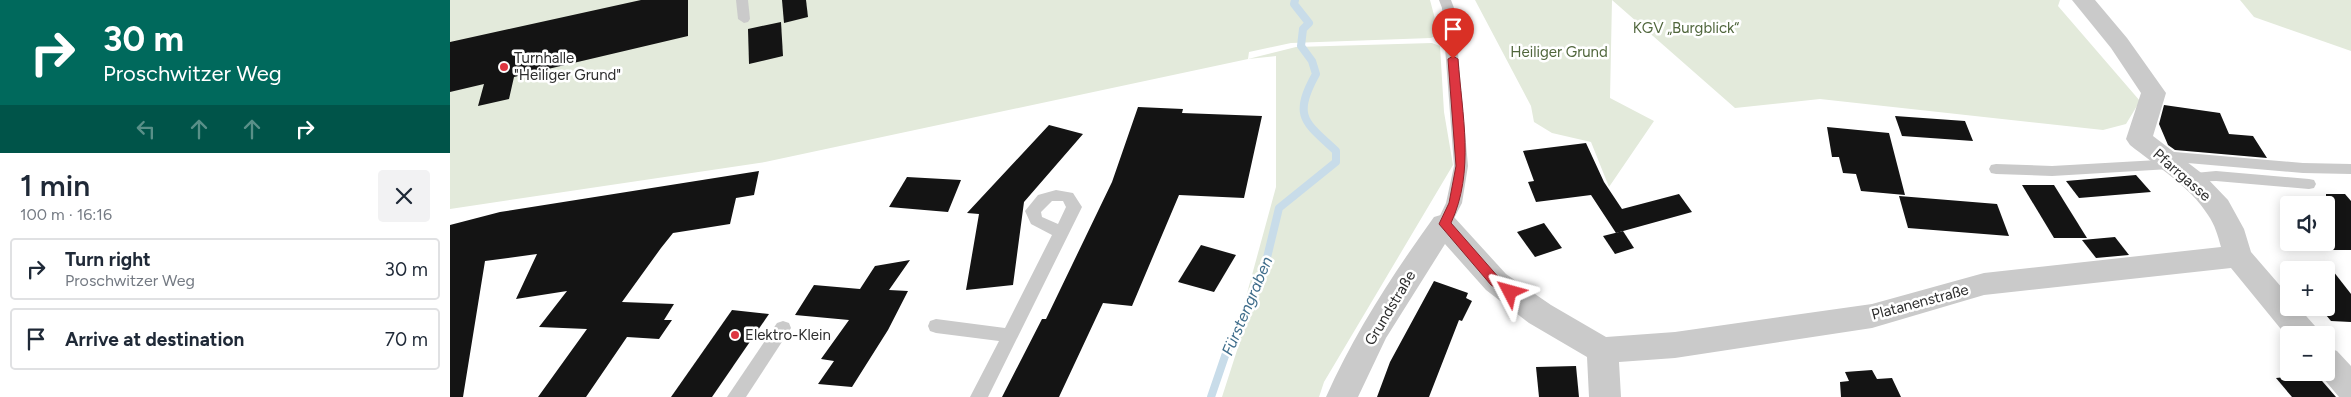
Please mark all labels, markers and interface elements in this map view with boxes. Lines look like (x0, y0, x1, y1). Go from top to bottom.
pin (1432, 8, 1474, 59)
icon: arrive (1439, 15, 1467, 43)
text: 30 m (103, 18, 184, 60)
park label: KGV „Burgblick“ (1633, 19, 1739, 37)
icon: right (20, 20, 85, 85)
park label: Heiliger Grund (1510, 43, 1608, 61)
place label: Turnhalle "Heiliger Grund" (514, 49, 621, 84)
text: Proschwitzer Weg (103, 60, 282, 87)
marker: Turnhalle "Heiliger Grund" (498, 61, 510, 73)
icon: left (132, 115, 160, 143)
icon: ahead (185, 115, 213, 143)
icon: ahead (238, 115, 266, 143)
icon: right (291, 115, 319, 143)
street label: Pfarrgasse (2149, 145, 2215, 205)
text: 1 min (20, 167, 90, 204)
button: close (378, 170, 430, 222)
map controls (2280, 196, 2335, 381)
button: sound (2280, 196, 2335, 251)
text: 100 m · 16:16 (20, 205, 112, 224)
text: Turn right (65, 248, 151, 271)
water label: Fürstengraben (1218, 254, 1276, 358)
icon: right (22, 255, 50, 283)
text: 30 m (385, 258, 428, 281)
button: + (2280, 261, 2335, 316)
position arrow (1483, 265, 1535, 317)
street label: Grundstraße (1361, 267, 1419, 349)
text: Proschwitzer Weg (65, 271, 195, 290)
street label: Platanenstraße (1869, 280, 1971, 324)
icon: arrive (22, 325, 50, 353)
place label: Elektro-Klein (745, 326, 831, 344)
button: − (2280, 326, 2335, 381)
text: Arrive at destination (65, 328, 244, 351)
text: 70 m (385, 328, 428, 351)
marker: Elektro-Klein (729, 329, 741, 341)

